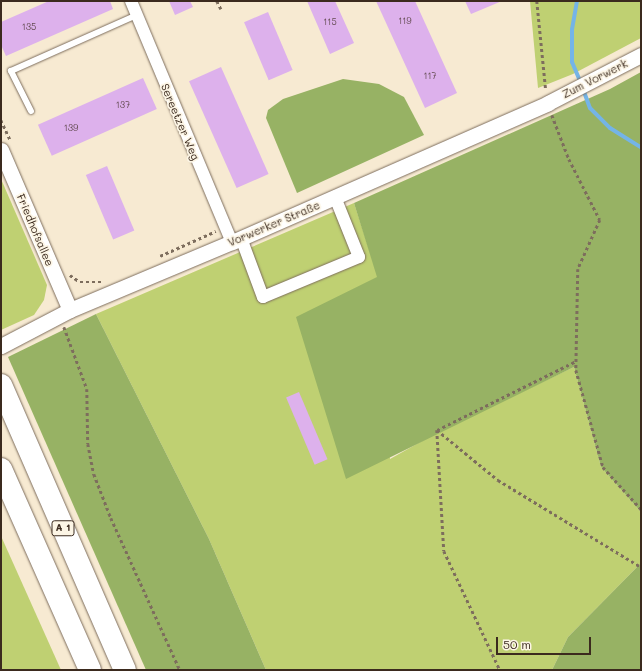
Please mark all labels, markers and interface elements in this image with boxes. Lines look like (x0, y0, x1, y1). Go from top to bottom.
house number: 119 (398, 16, 412, 26)
house number: 115 (323, 17, 337, 27)
house number: 135 (22, 22, 36, 32)
street label: Zum Vorwerk (560, 57, 630, 101)
house number: 117 (423, 71, 437, 81)
street label: Sereetzer Weg (158, 82, 202, 162)
house number: 137 (116, 100, 130, 110)
house number: 139 (64, 123, 78, 133)
street label: Friedhofsallee (14, 192, 56, 268)
street label: Vorwerker Straße (226, 199, 322, 249)
road number: A 1 (51, 520, 75, 536)
scale bar (498, 629, 593, 655)
text: 50 m (503, 636, 531, 652)

